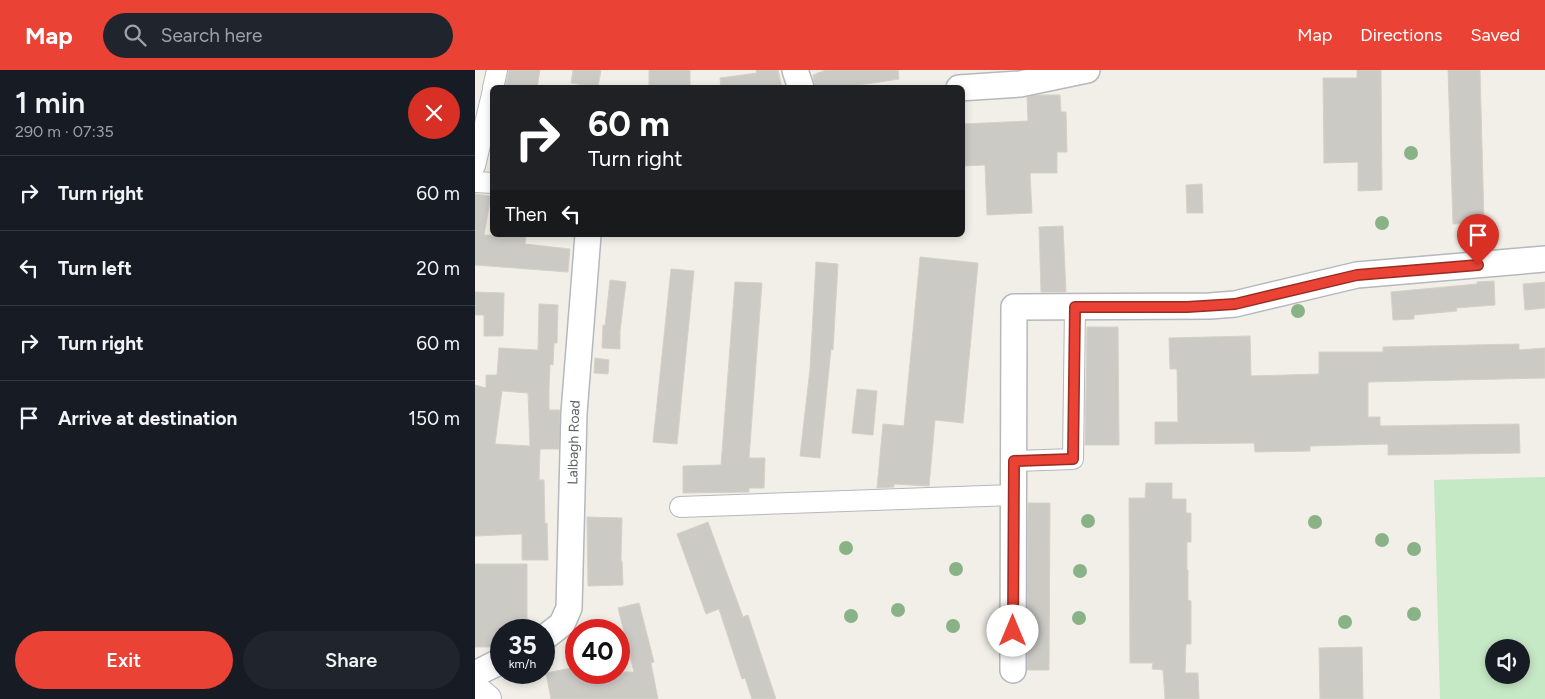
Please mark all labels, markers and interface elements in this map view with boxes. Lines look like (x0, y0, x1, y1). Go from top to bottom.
search box (103, 13, 453, 58)
text: Map (25, 21, 73, 50)
icon: search (121, 21, 149, 49)
text: Search here (161, 24, 262, 47)
text: Map (1297, 24, 1332, 46)
text: Directions (1360, 24, 1442, 46)
text: Saved (1470, 24, 1520, 46)
text: 1 min (15, 84, 85, 121)
button: close (408, 87, 460, 139)
text: 60 m (588, 103, 670, 145)
icon: right (505, 105, 570, 170)
text: 290 m · 07:35 (15, 122, 114, 141)
text: Turn right (588, 145, 683, 172)
icon: right (15, 179, 43, 207)
text: Turn right (58, 182, 144, 205)
text: 60 m (416, 182, 460, 205)
icon: left (557, 200, 585, 228)
text: Then (505, 203, 547, 226)
pin (1457, 214, 1499, 265)
icon: arrive (1464, 221, 1492, 249)
icon: left (15, 254, 43, 282)
text: Turn left (58, 257, 132, 280)
text: 20 m (416, 257, 460, 280)
icon: right (15, 329, 43, 357)
text: Turn right (58, 332, 144, 355)
text: 60 m (416, 332, 460, 355)
street label: Lalbagh Road (564, 399, 583, 485)
icon: arrive (15, 404, 43, 432)
text: Arrive at destination (58, 407, 237, 430)
text: 150 m (408, 407, 460, 430)
position arrow (986, 604, 1038, 656)
speed limit sign: 40 (565, 619, 630, 684)
text: 35 (508, 630, 537, 660)
button: Exit (15, 631, 233, 689)
button: Share (243, 631, 460, 689)
map controls (1485, 639, 1530, 684)
button: sound (1485, 639, 1530, 684)
text: km/h (509, 657, 536, 671)

